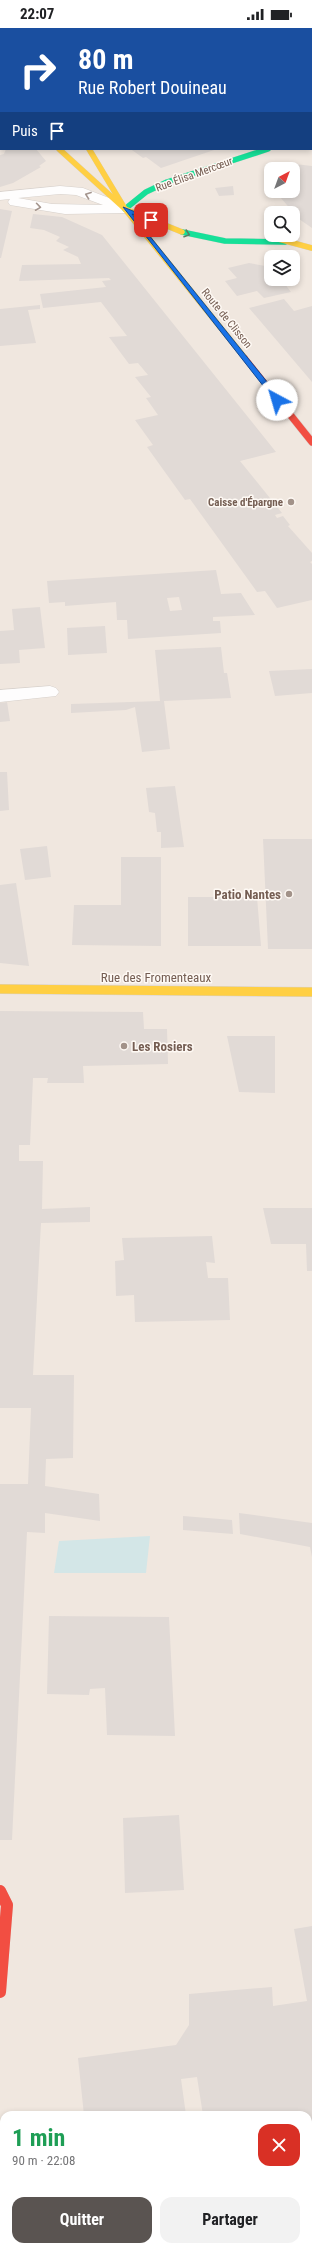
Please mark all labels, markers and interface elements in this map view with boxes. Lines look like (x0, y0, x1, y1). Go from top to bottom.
text: 22:07 (20, 5, 54, 23)
text: 80 m (78, 43, 134, 76)
icon: right (12, 44, 64, 96)
text: Rue Robert Douineau (78, 77, 227, 98)
icon: arrive (46, 120, 68, 142)
text: Puis (12, 122, 38, 140)
street label: Rue Élisa Mercœur (154, 154, 235, 194)
north arrow (264, 162, 300, 198)
map controls (264, 162, 300, 286)
one-way arrow (85, 191, 92, 200)
one-way arrow (35, 202, 41, 211)
pin (134, 203, 168, 237)
button: search (264, 206, 300, 242)
icon: arrive (140, 209, 162, 231)
one-way arrow (183, 229, 190, 237)
button: layers (264, 250, 300, 286)
street label: Route de Clisson (199, 286, 255, 351)
position arrow (256, 379, 298, 421)
place label: Caisse d'Épargne (208, 496, 283, 509)
marker: Caisse d'Épargne (286, 497, 296, 507)
place label: Patio Nantes (214, 887, 281, 902)
marker: Patio Nantes (284, 889, 294, 899)
street label: Rue des Fromenteaux (101, 970, 212, 985)
place label: Les Rosiers (132, 1039, 193, 1054)
marker: Les Rosiers (119, 1041, 129, 1051)
text: 1 min (12, 2124, 65, 2152)
button: close (258, 2124, 300, 2166)
text: 90 m · 22:08 (12, 2153, 75, 2168)
button: Quitter (12, 2197, 152, 2243)
button: Partager (160, 2197, 300, 2243)

